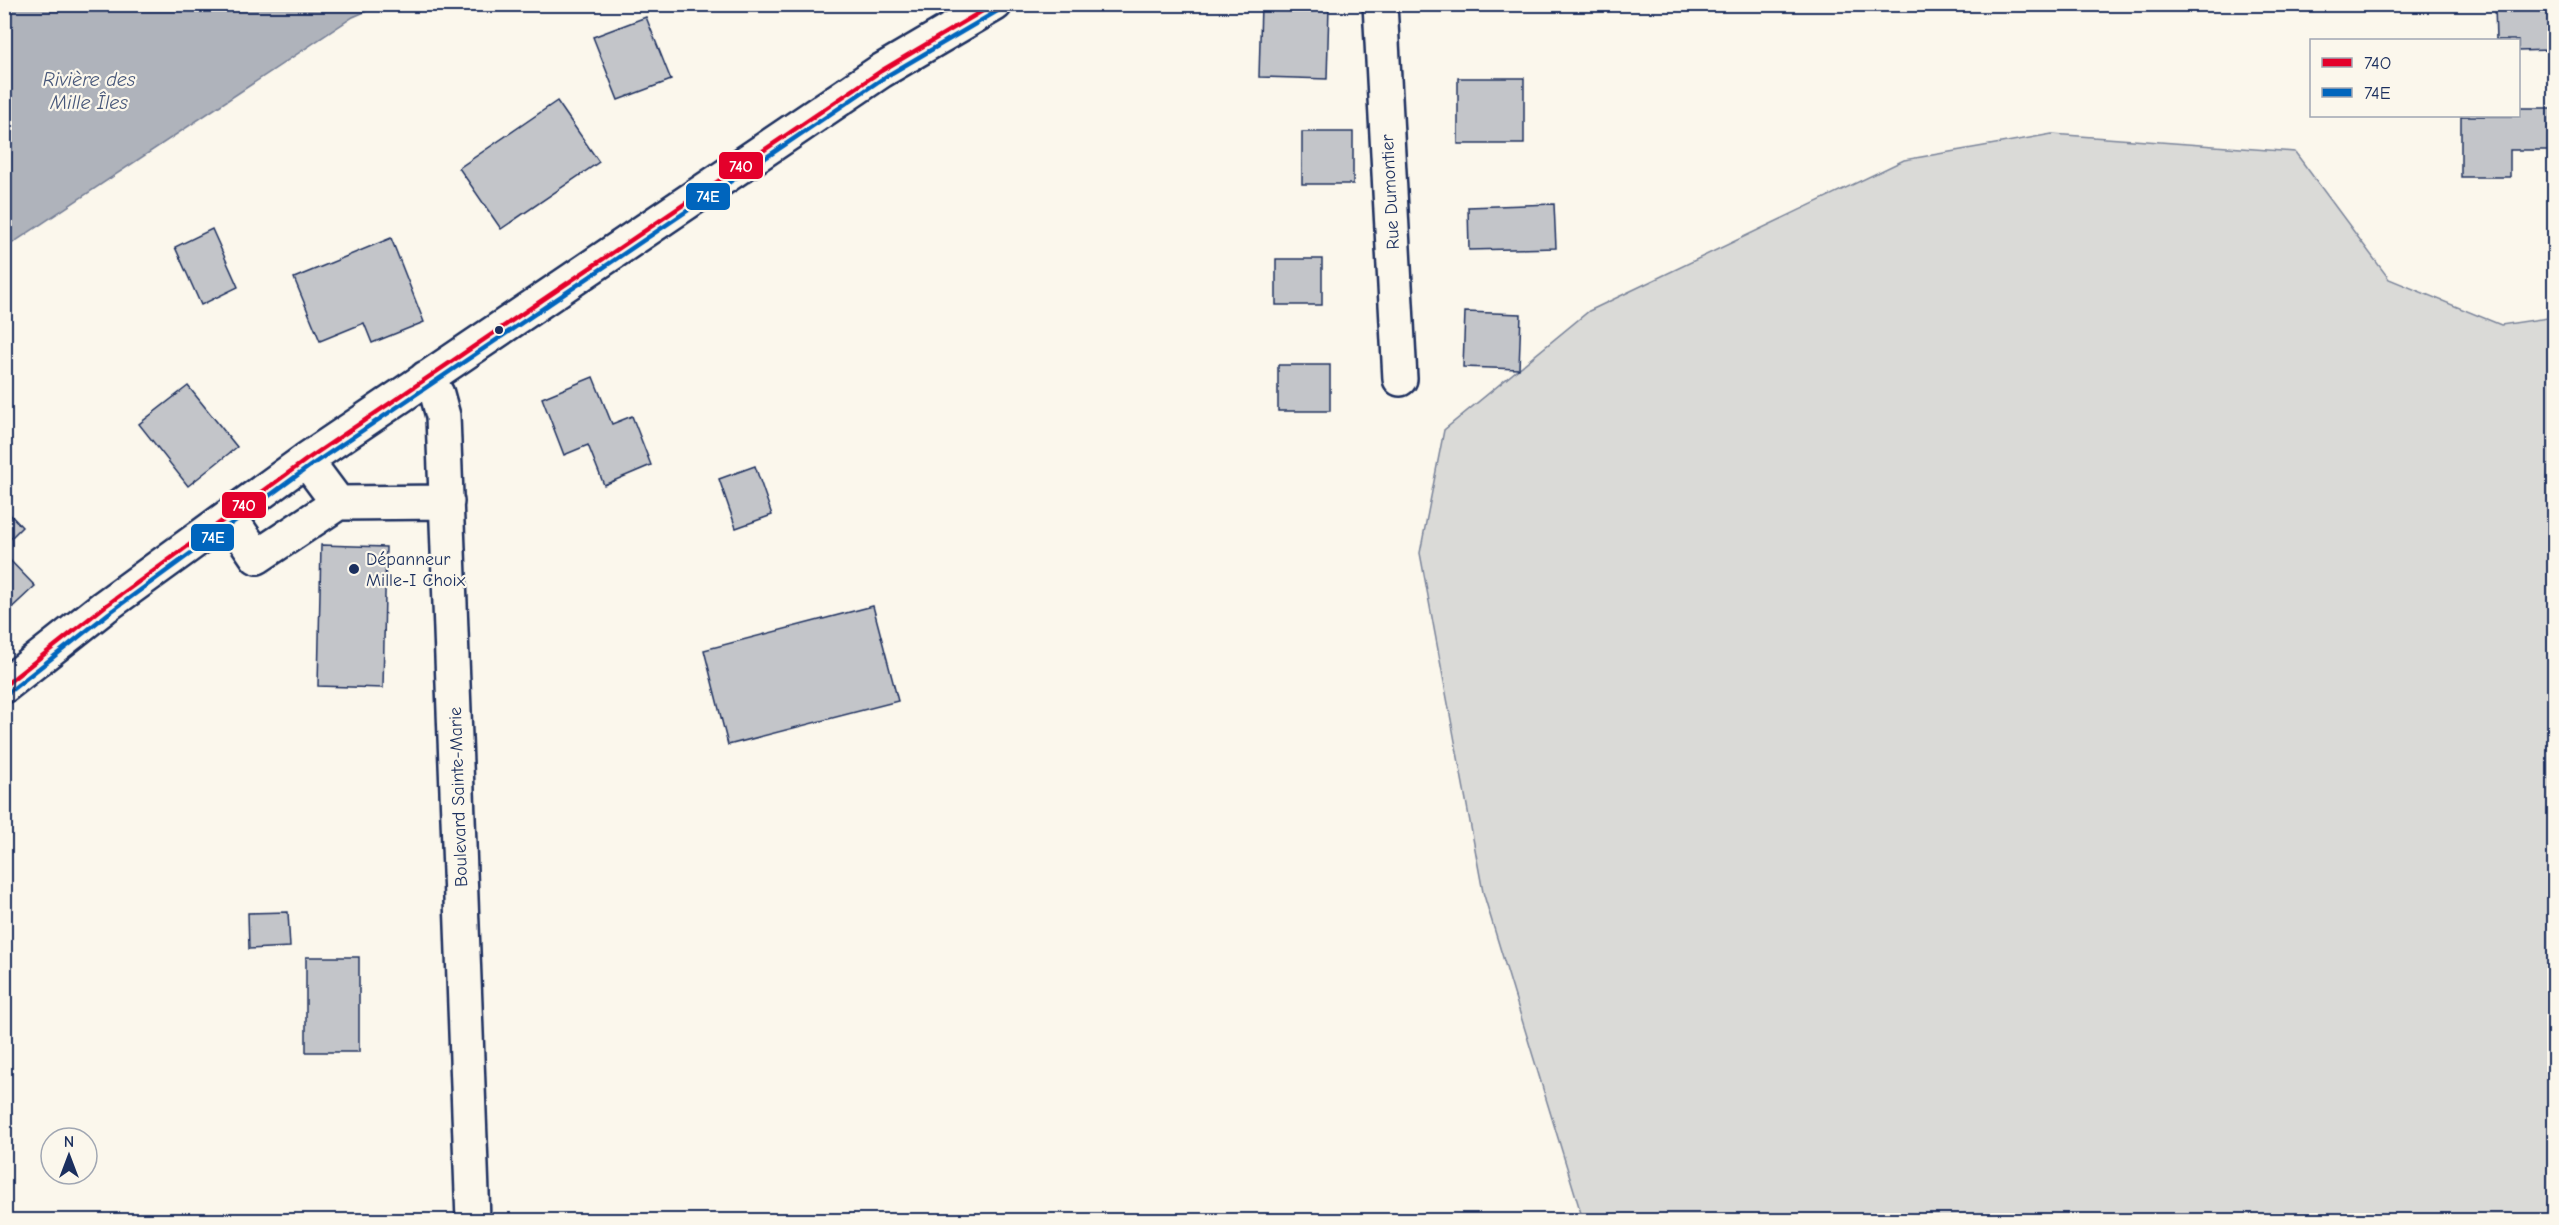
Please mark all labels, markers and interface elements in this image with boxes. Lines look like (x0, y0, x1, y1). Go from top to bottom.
legend (2310, 39, 2520, 117)
text: 74O (2364, 53, 2391, 74)
water label: Rivière des Mille Îles (43, 68, 136, 114)
text: 74E (2364, 83, 2391, 104)
street label: Rue Dumontier (1377, 133, 1404, 250)
line badge: 74O (718, 151, 764, 180)
text: 74O (729, 158, 753, 176)
line badge: 74E (685, 182, 731, 211)
text: 74E (697, 188, 720, 206)
unlabelled marker (493, 324, 505, 336)
line badge: 74O (221, 491, 267, 519)
text: 74O (232, 497, 256, 515)
line badge: 74E (190, 523, 235, 552)
text: 74E (202, 529, 225, 547)
place label: Dépanneur Mille-I Choix (366, 549, 466, 591)
marker: Dépanneur Mille-I Choix (347, 562, 361, 576)
street label: Boulevard Sainte-Marie (445, 707, 472, 887)
north arrow (39, 1126, 99, 1186)
text: N (64, 1133, 74, 1151)

